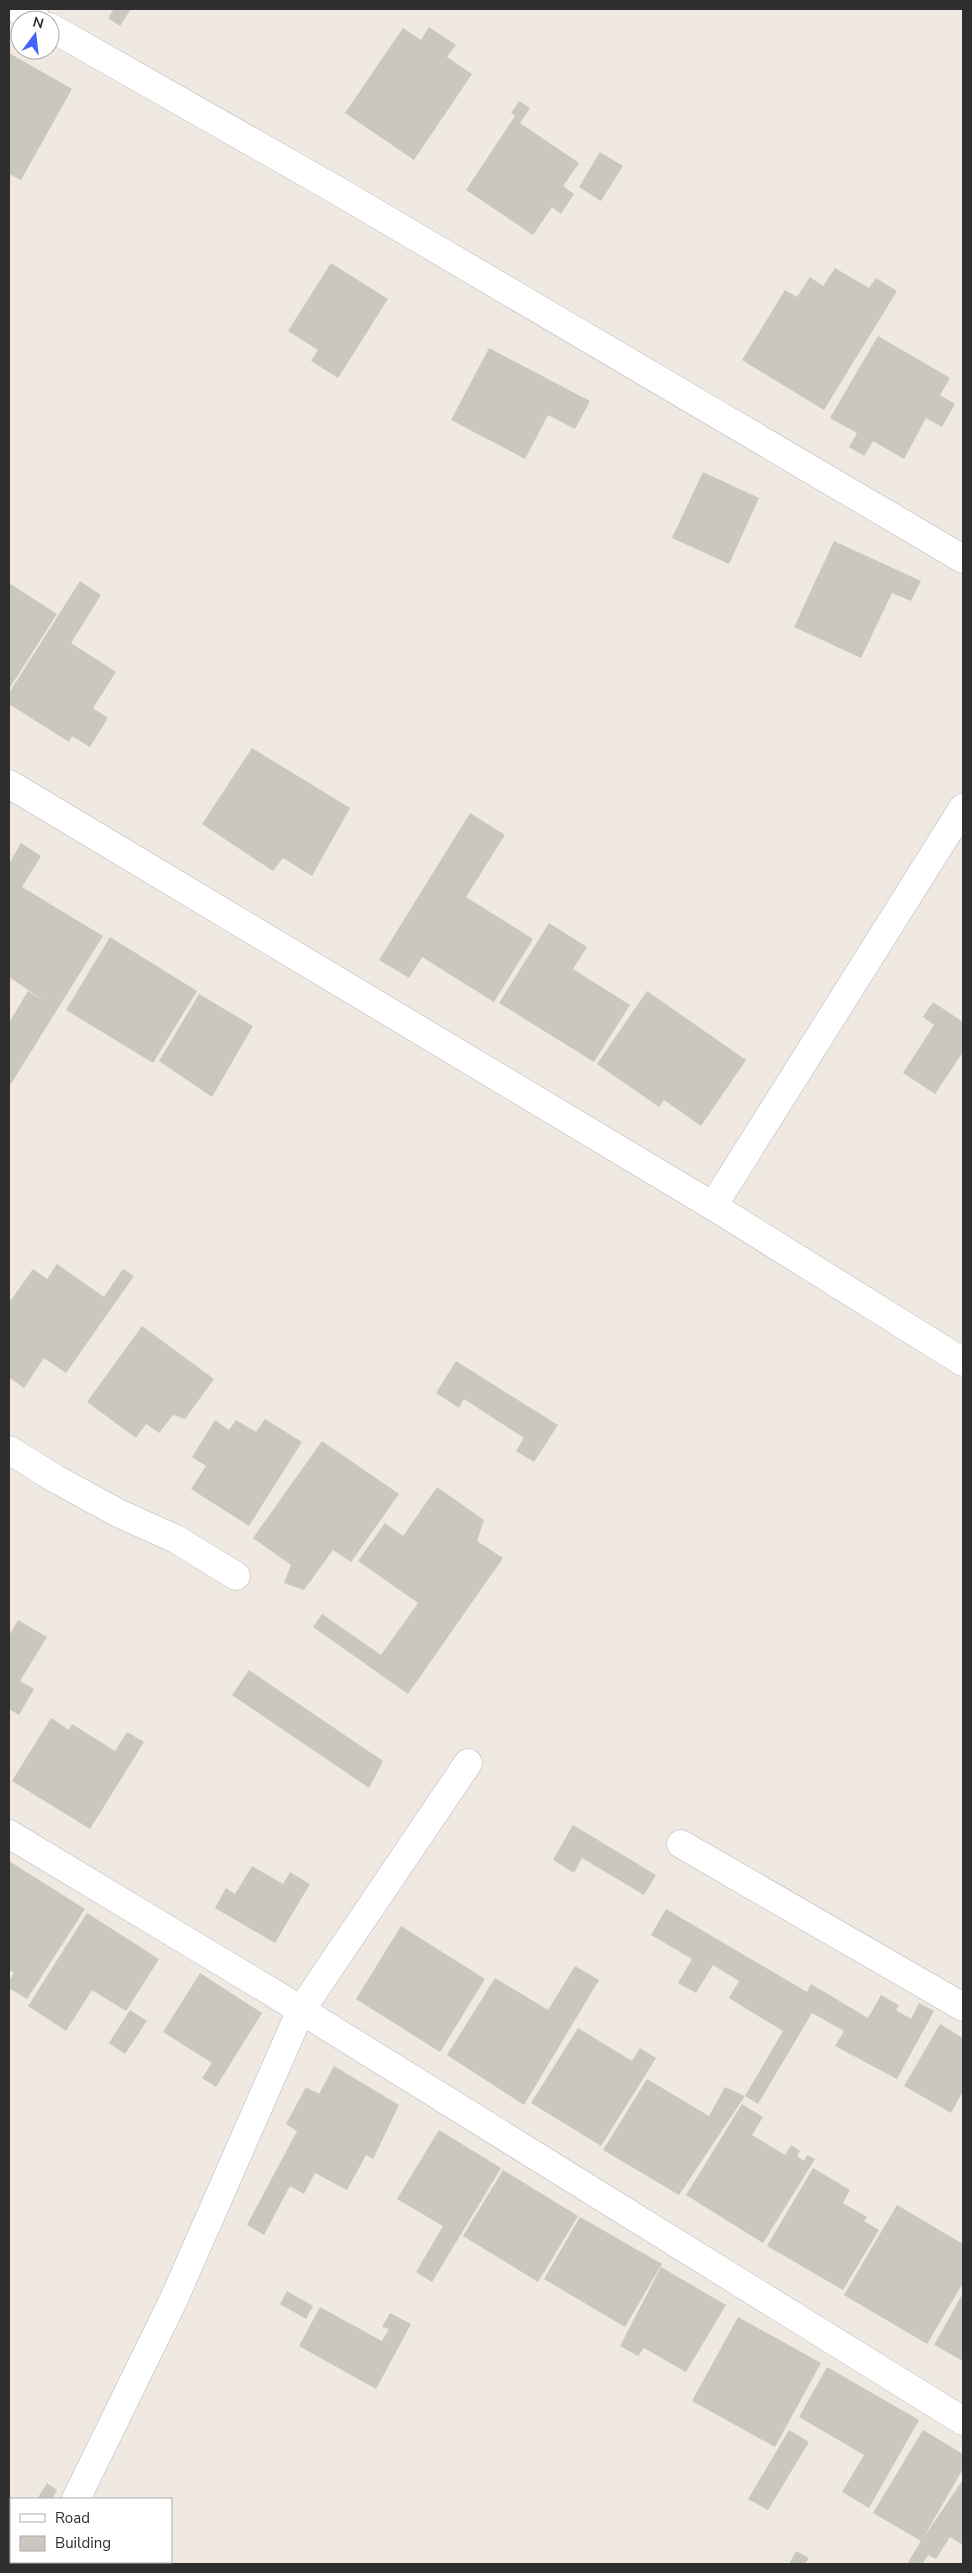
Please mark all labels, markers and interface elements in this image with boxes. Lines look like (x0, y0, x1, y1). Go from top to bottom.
north arrow (10, 10, 60, 60)
text: N (31, 12, 46, 33)
legend (10, 2498, 172, 2563)
text: Road (55, 2508, 90, 2528)
text: Building (55, 2533, 111, 2553)

